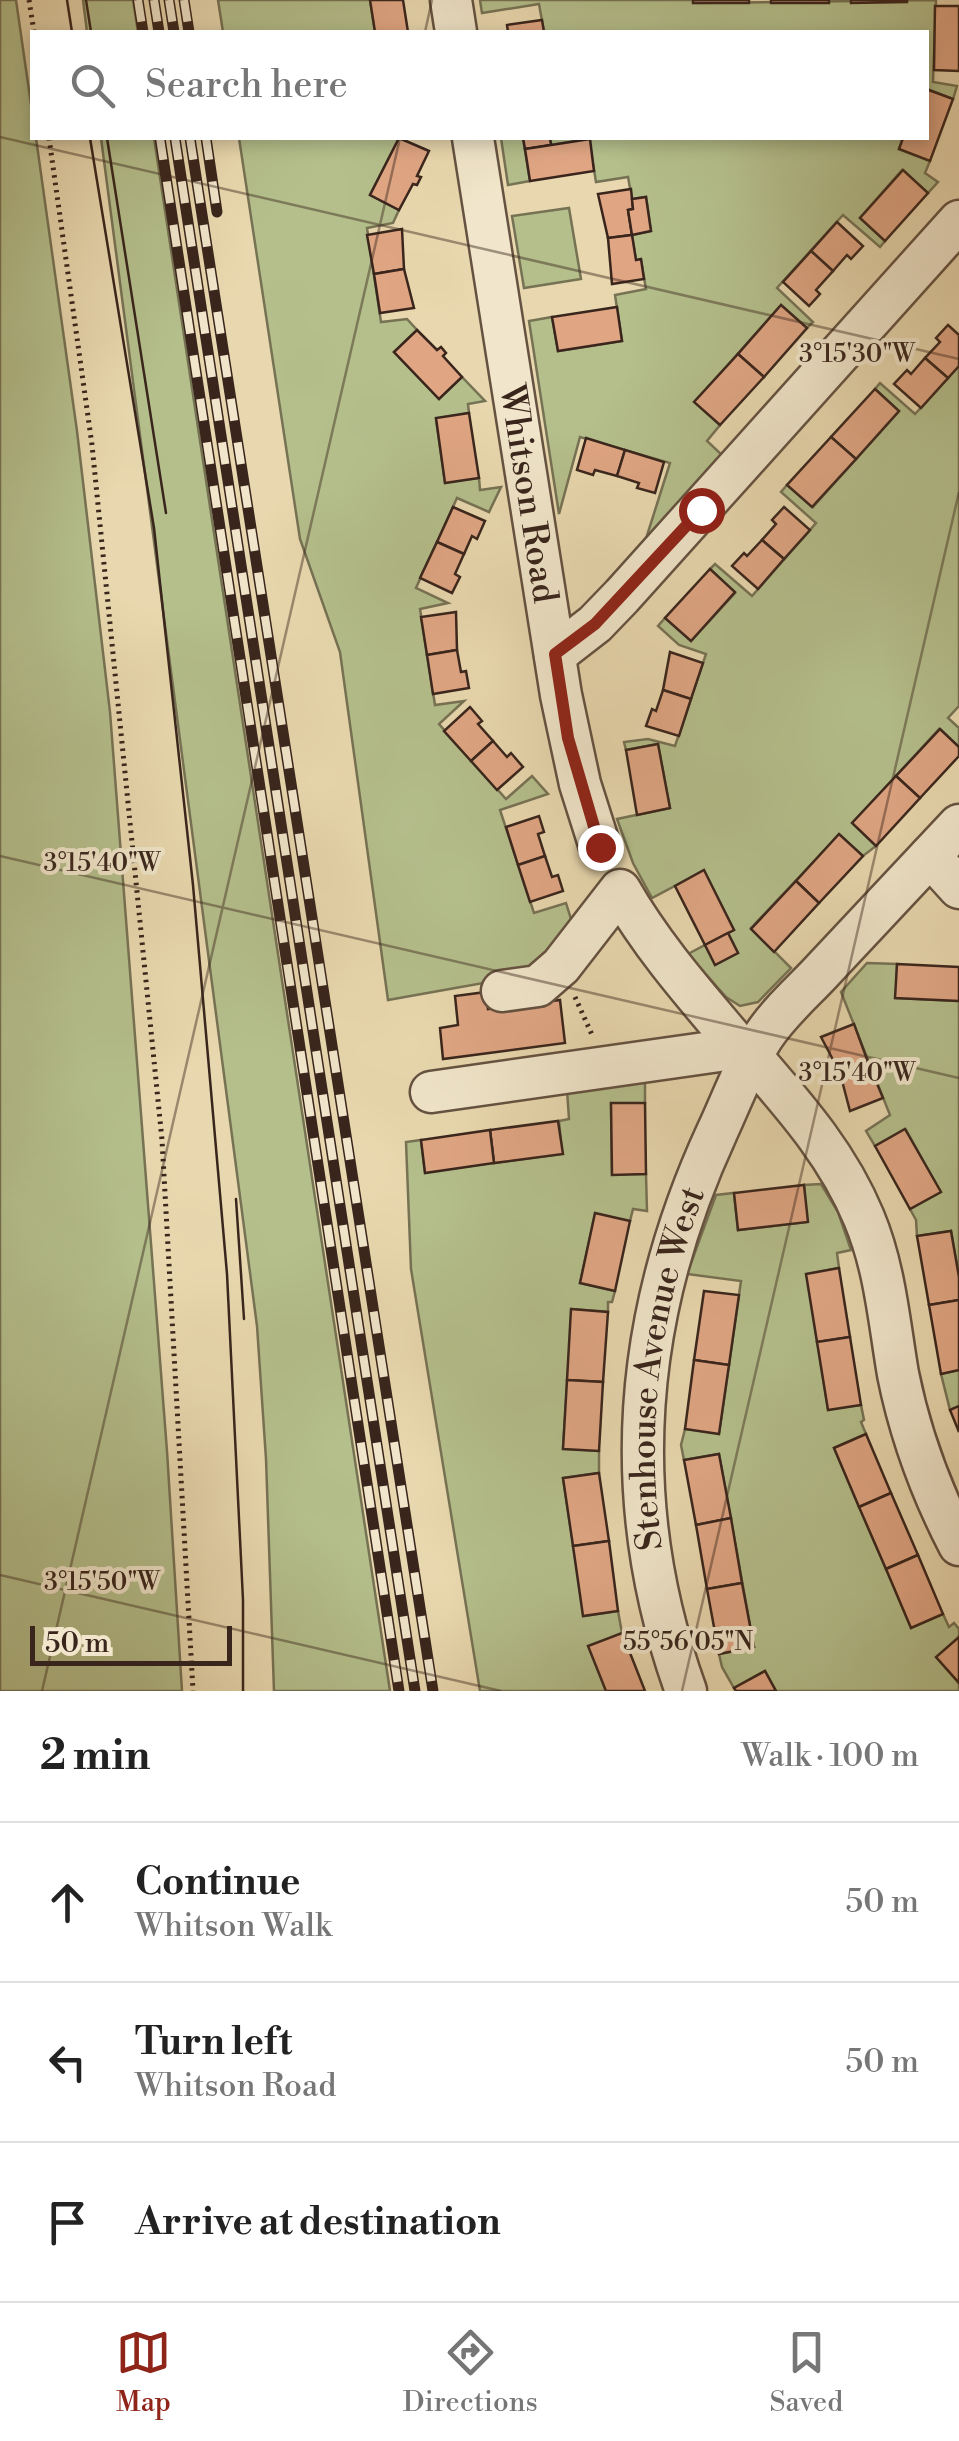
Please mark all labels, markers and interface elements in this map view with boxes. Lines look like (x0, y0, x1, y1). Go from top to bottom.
search box (30, 30, 929, 140)
icon: search (65, 58, 120, 113)
text: Search here (145, 62, 348, 109)
text: 3°15'30"W (799, 339, 916, 370)
street label: Whitson Road (489, 381, 566, 606)
route start (679, 488, 725, 534)
route end (578, 825, 624, 871)
text: 3°15'40"W (43, 848, 162, 879)
text: 3°15'40"W (798, 1058, 917, 1089)
street label: Stenhouse Avenue West (623, 1181, 715, 1553)
text: 3°15'50"W (44, 1567, 161, 1598)
scale bar (30, 1621, 232, 1666)
text: 50 m (45, 1626, 109, 1661)
text: 55°56'05"N (623, 1627, 753, 1658)
text: 2 min (40, 1730, 150, 1783)
text: Walk · 100 m (741, 1736, 919, 1776)
text: Continue (135, 1859, 300, 1906)
icon: ahead (40, 1875, 95, 1930)
text: 50 m (846, 1882, 919, 1922)
text: Whitson Walk (135, 1906, 332, 1946)
text: Turn left (135, 2019, 292, 2066)
icon: left (40, 2035, 95, 2090)
text: 50 m (846, 2042, 919, 2082)
text: Whitson Road (135, 2066, 336, 2106)
icon: arrive (40, 2195, 95, 2250)
text: Arrive at destination (135, 2199, 501, 2246)
tab: Map (116, 2325, 171, 2420)
tab: Directions (403, 2325, 538, 2420)
tab: Saved (770, 2325, 843, 2420)

